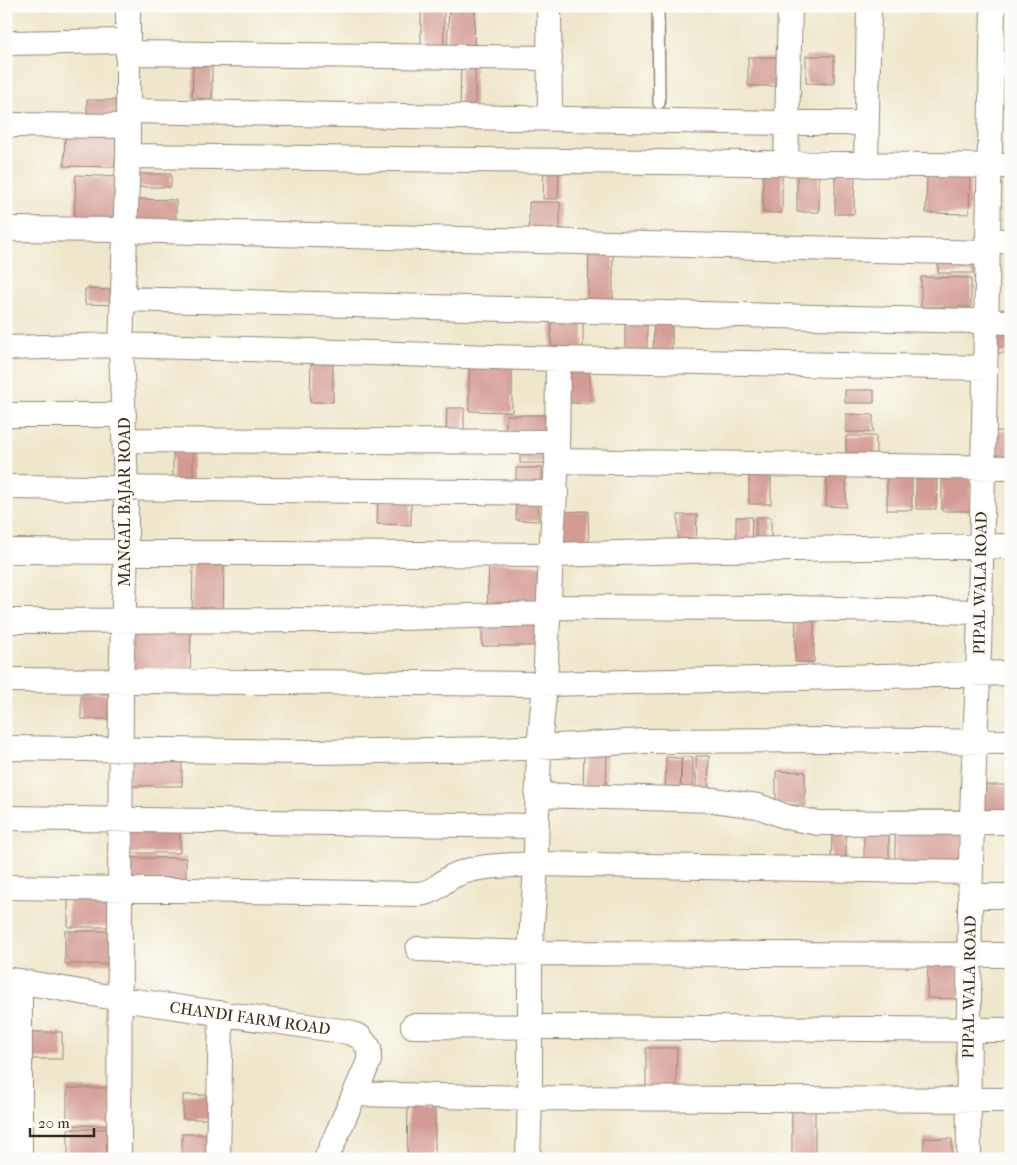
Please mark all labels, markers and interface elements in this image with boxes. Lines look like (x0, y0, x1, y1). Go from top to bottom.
street label: MANGAL BAJAR ROAD (115, 417, 134, 587)
street label: PIPAL WALA ROAD (969, 511, 991, 655)
street label: PIPAL WALA ROAD (958, 915, 980, 1059)
street label: CHANDI FARM ROAD (168, 997, 332, 1039)
scale bar (30, 1105, 94, 1137)
text: 20 m (38, 1114, 70, 1132)

